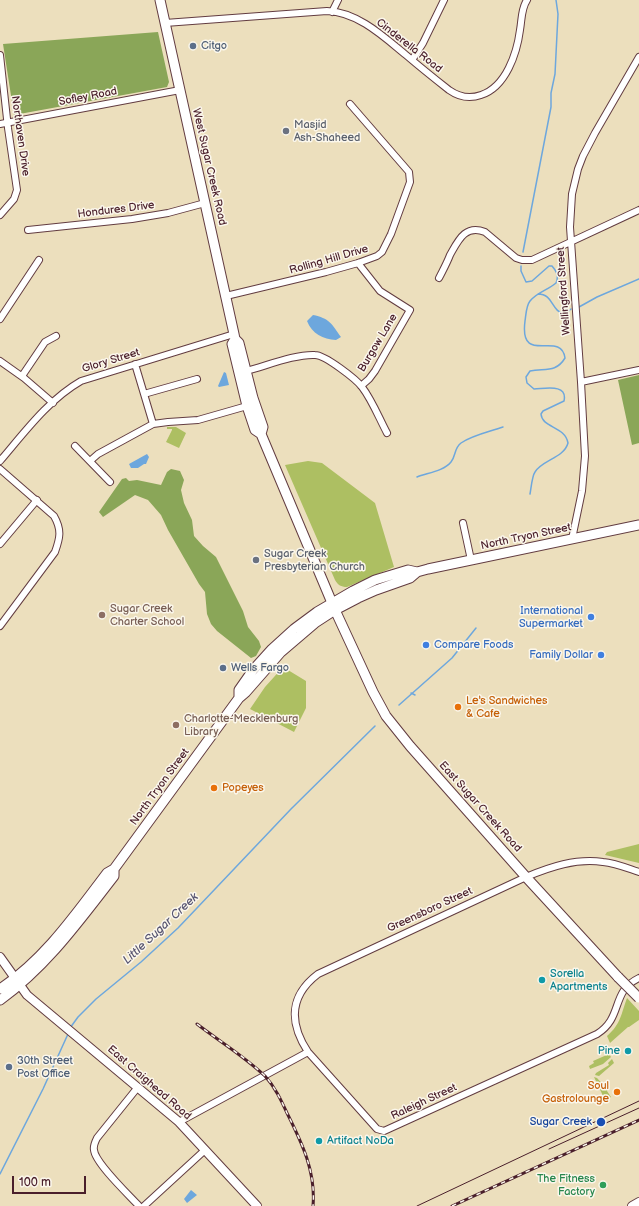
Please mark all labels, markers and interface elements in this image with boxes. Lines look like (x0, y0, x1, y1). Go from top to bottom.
street label: Cinderella Road (373, 16, 445, 76)
place label: Citgo (201, 39, 227, 53)
marker: Citgo (188, 41, 198, 51)
street label: Sofley Road (58, 85, 118, 109)
street label: Northaven Drive (8, 95, 32, 177)
street label: West Sugar Creek Road (189, 107, 229, 227)
place label: Masjid Ash-Shaheed (294, 118, 360, 144)
marker: Masjid Ash-Shaheed (281, 126, 291, 136)
street label: Hondures Drive (77, 199, 155, 221)
street label: Rolling Hill Drive (288, 242, 370, 278)
street label: Wellingford Street (554, 246, 574, 336)
street label: Burgow Lane (356, 312, 400, 374)
street label: Glory Street (81, 346, 141, 376)
street label: North Tryon Street (480, 521, 572, 553)
place label: Sugar Creek Presbyterian Church (264, 547, 365, 573)
marker: Sugar Creek Presbyterian Church (251, 555, 261, 565)
place label: Sugar Creek Charter School (110, 602, 184, 628)
place label: International Supermarket (519, 604, 583, 630)
marker: Sugar Creek Charter School (97, 610, 107, 620)
marker: International Supermarket (586, 612, 596, 622)
place label: Compare Foods (434, 638, 513, 652)
marker: Compare Foods (421, 640, 431, 650)
place label: Family Dollar (529, 648, 593, 662)
marker: Family Dollar (596, 650, 606, 660)
place label: Wells Fargo (231, 661, 289, 675)
marker: Wells Fargo (218, 663, 228, 673)
place label: Le's Sandwiches & Cafe (466, 694, 547, 720)
marker: Le's Sandwiches & Cafe (453, 702, 463, 712)
place label: Charlotte-Mecklenburg Library (184, 712, 298, 738)
marker: Charlotte-Mecklenburg Library (171, 720, 181, 730)
street label: North Tryon Street (128, 746, 192, 828)
street label: East Sugar Creek Road (436, 759, 524, 855)
place label: Popeyes (222, 781, 264, 795)
marker: Popeyes (209, 783, 219, 793)
street label: Greensboro Street (385, 885, 475, 935)
water label: Little Sugar Creek (120, 890, 202, 968)
place label: Sorella Apartments (550, 967, 607, 993)
marker: Sorella Apartments (537, 975, 547, 985)
street label: East Craighead Road (104, 1043, 194, 1123)
place label: Pine (598, 1044, 620, 1058)
marker: Pine (623, 1046, 633, 1056)
place label: 30th Street Post Office (17, 1054, 73, 1080)
marker: 30th Street Post Office (4, 1062, 14, 1072)
place label: Soul Gastrolounge (542, 1079, 609, 1105)
street label: Raleigh Street (389, 1081, 459, 1123)
marker: Soul Gastrolounge (612, 1087, 622, 1097)
place label: Sugar Creek (530, 1115, 592, 1129)
marker: Sugar Creek (595, 1116, 607, 1128)
place label: Artifact NoDa (327, 1134, 394, 1148)
marker: Artifact NoDa (314, 1136, 324, 1146)
scale bar (14, 1168, 88, 1194)
place label: The Fitness Factory (537, 1172, 595, 1198)
text: 100 m (19, 1175, 51, 1190)
marker: The Fitness Factory (598, 1180, 608, 1190)

